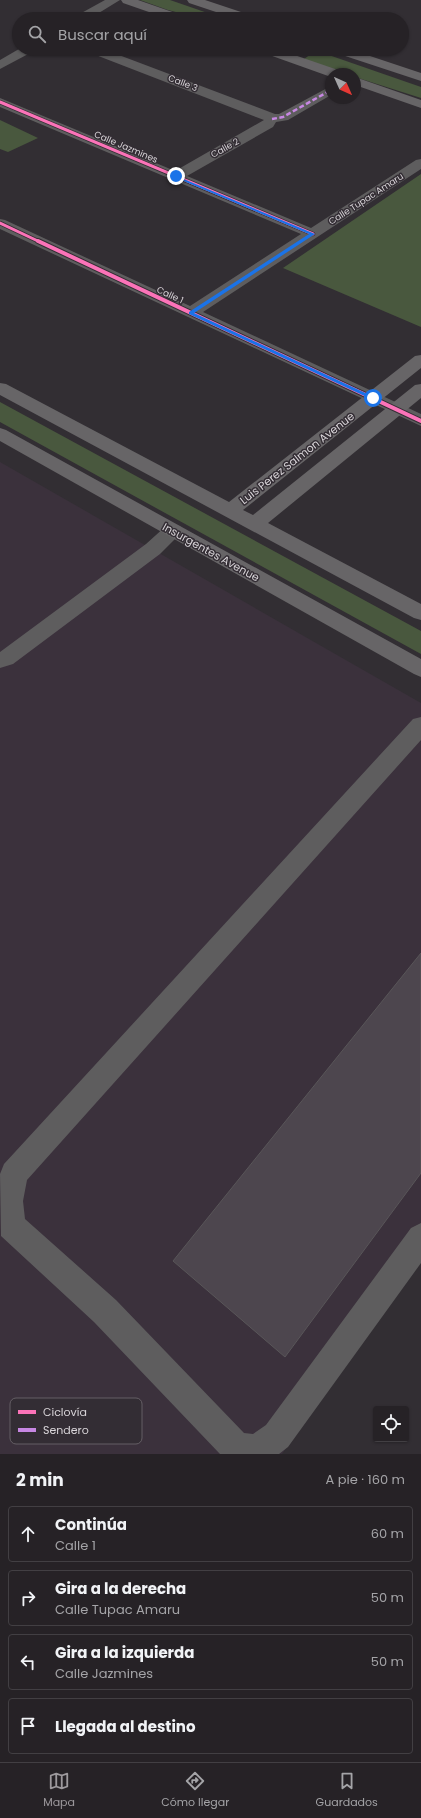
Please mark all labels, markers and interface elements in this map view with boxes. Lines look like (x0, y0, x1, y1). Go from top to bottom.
search box (12, 12, 409, 56)
icon: search (26, 23, 48, 45)
text: Buscar aquí (58, 24, 147, 45)
north arrow (325, 68, 361, 104)
street label: Calle 3 (166, 72, 200, 94)
street label: Calle Jazmines (92, 128, 160, 166)
street label: Calle 2 (209, 135, 241, 161)
route end (167, 167, 185, 185)
street label: Calle Tupac Amaru (326, 170, 406, 228)
street label: Calle 1 (155, 284, 185, 306)
route start (364, 389, 382, 407)
street label: Luis Perez Salmon Avenue (236, 408, 358, 508)
street label: Insurgentes Avenue (160, 519, 263, 585)
legend (10, 1398, 142, 1444)
text: Ciclovía (43, 1404, 87, 1420)
map controls (373, 1406, 409, 1442)
button: locate (373, 1406, 409, 1442)
text: Sendero (43, 1422, 89, 1438)
text: 2 min (16, 1468, 64, 1492)
text: A pie · 160 m (326, 1470, 405, 1489)
text: Continúa (55, 1514, 127, 1535)
icon: ahead (17, 1523, 39, 1545)
text: 60 m (371, 1524, 404, 1543)
text: Calle 1 (55, 1536, 96, 1555)
text: Gira a la derecha (55, 1578, 186, 1599)
icon: right (17, 1587, 39, 1609)
text: 50 m (371, 1588, 404, 1607)
text: Calle Tupac Amaru (55, 1600, 180, 1619)
text: Gira a la izquierda (55, 1642, 194, 1663)
icon: left (17, 1651, 39, 1673)
text: 50 m (371, 1652, 404, 1671)
text: Calle Jazmines (55, 1664, 153, 1683)
icon: arrive (17, 1715, 39, 1737)
text: Llegada al destino (55, 1716, 196, 1737)
tab: Mapa (43, 1770, 75, 1811)
tab: Cómo llegar (161, 1770, 229, 1811)
tab: Guardados (316, 1770, 378, 1811)

